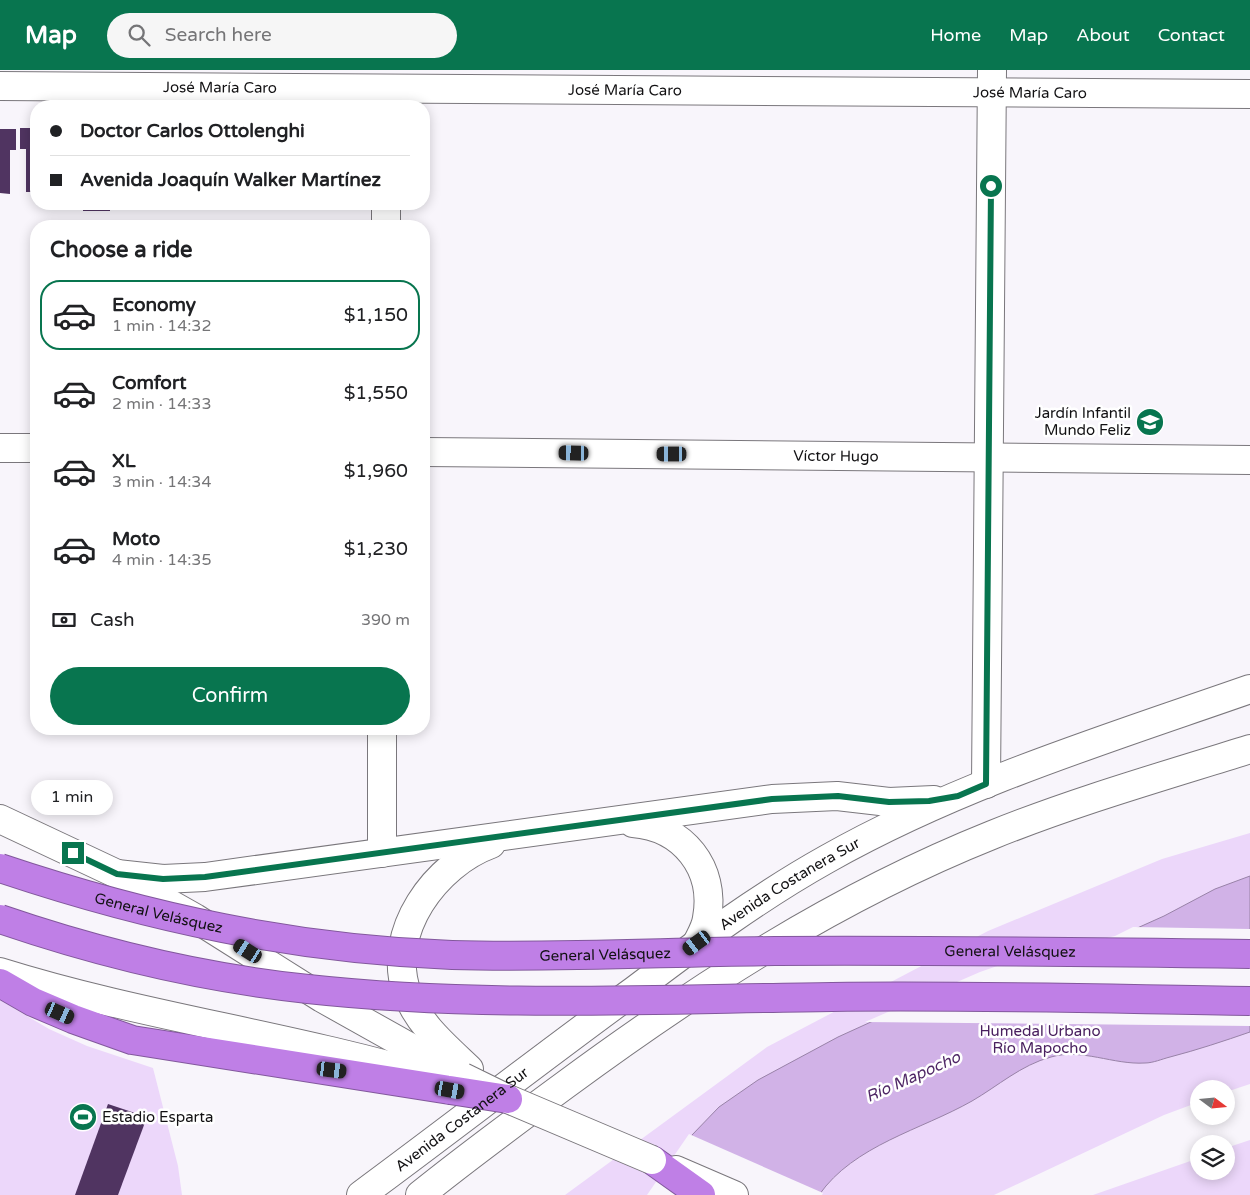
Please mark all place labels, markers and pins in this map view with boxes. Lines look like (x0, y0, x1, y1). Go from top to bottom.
place label: Jardín Infantil Mundo Feliz (1035, 404, 1131, 439)
school or university icon: Jardín Infantil Mundo Feliz (1135, 407, 1165, 437)
sports icon: Estadio Esparta (68, 1102, 98, 1132)
place label: Estadio Esparta (102, 1108, 213, 1126)

